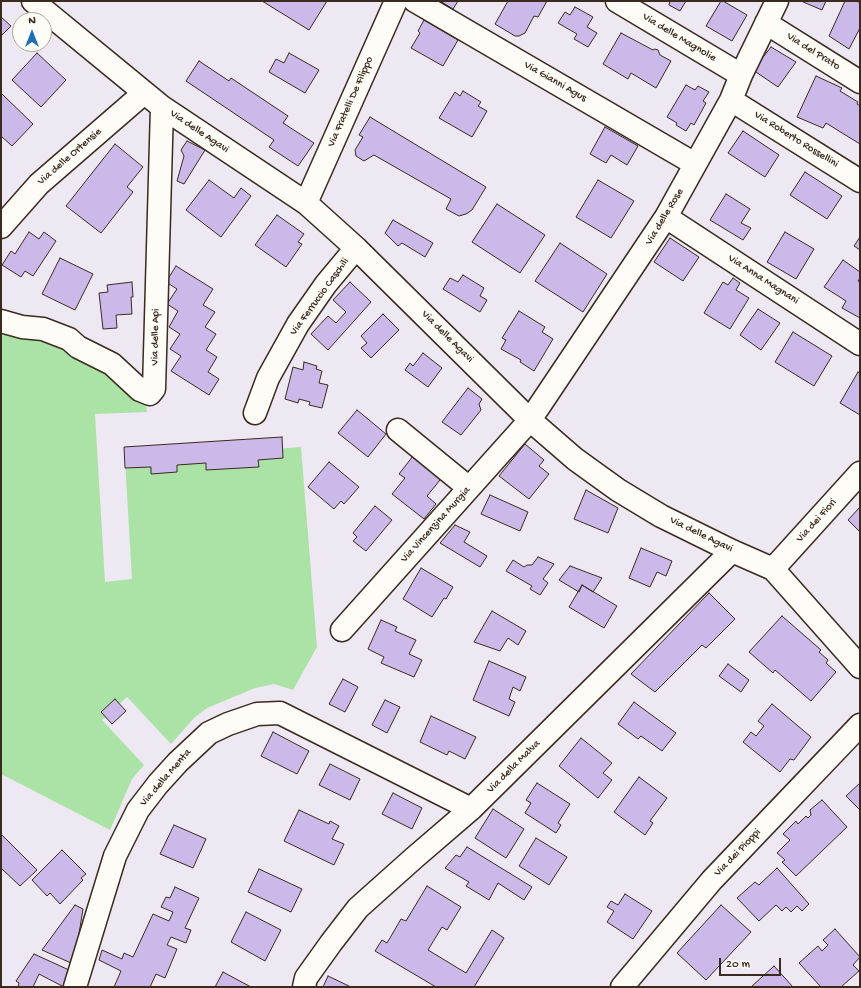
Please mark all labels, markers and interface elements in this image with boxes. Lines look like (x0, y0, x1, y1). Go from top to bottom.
street label: Via delle Magnolie (640, 11, 718, 65)
north arrow (12, 12, 52, 52)
text: N (28, 15, 36, 27)
street label: Via del Prato (784, 30, 842, 74)
street label: Via Fratelli De Filippo (325, 55, 377, 149)
street label: Via Gianni Agus (521, 59, 589, 105)
street label: Via delle Agavi (167, 107, 231, 157)
street label: Via Roberto Rossellini (751, 109, 841, 171)
street label: Via delle Ortensie (35, 126, 105, 188)
street label: Via delle Rose (643, 186, 687, 248)
street label: Via Anna Magnani (725, 252, 801, 308)
street label: Via Ferruccio Caschili (287, 256, 353, 338)
street label: Via delle Agavi (418, 308, 476, 366)
street label: Via delle Api (149, 309, 163, 365)
street label: Via Vincenzina Murgia (398, 484, 474, 566)
street label: Via dei Fiori (794, 496, 840, 546)
street label: Via delle Agavi (667, 514, 735, 556)
street label: Via della Malva (485, 738, 543, 796)
street label: Via della Menta (137, 746, 195, 810)
street label: Via dei Pioppi (712, 826, 764, 880)
scale bar (721, 950, 783, 976)
text: 20 m (726, 958, 750, 972)

